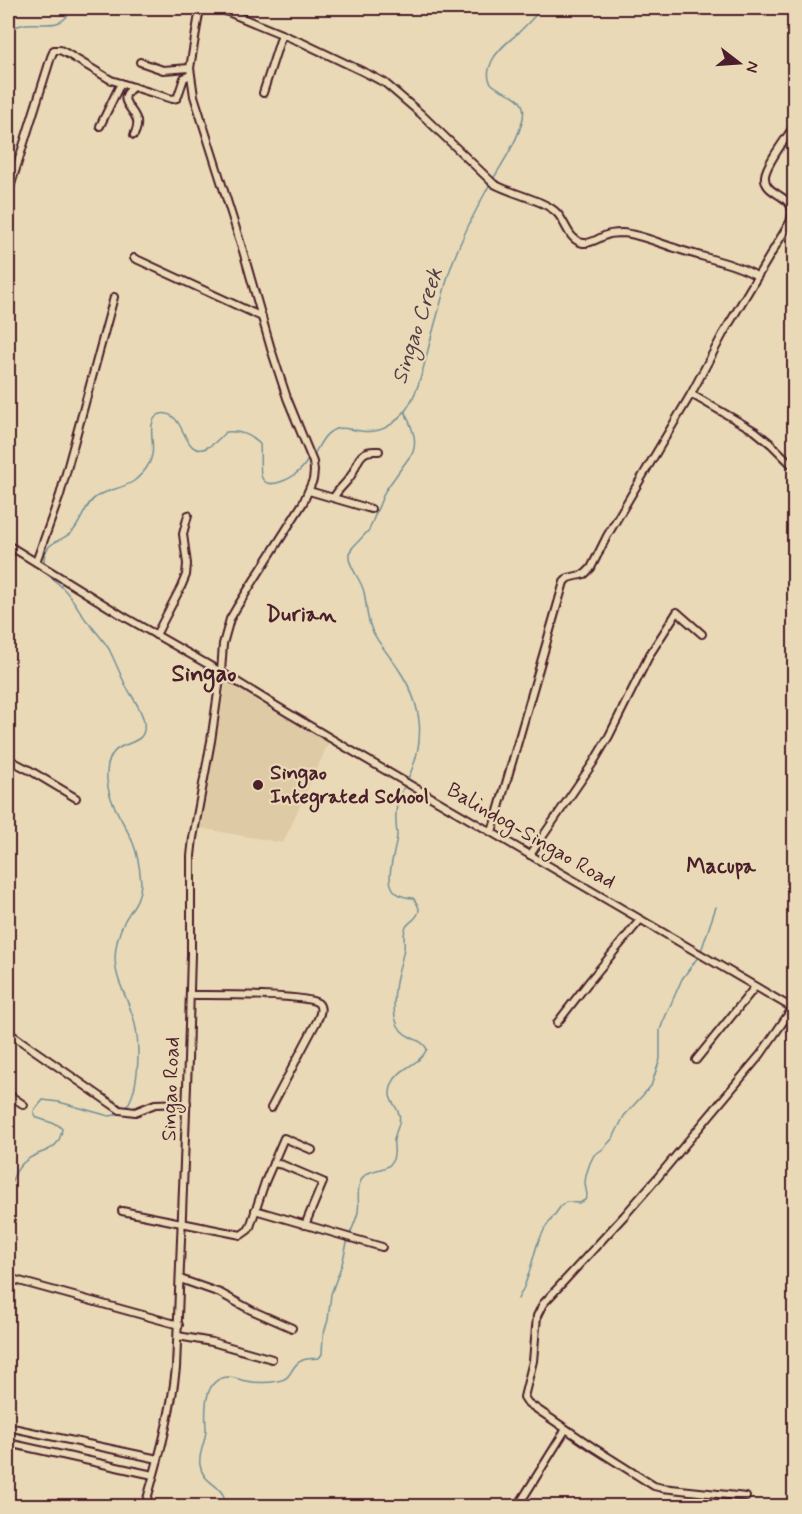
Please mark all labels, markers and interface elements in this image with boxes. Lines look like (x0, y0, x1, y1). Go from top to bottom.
north arrow (709, 33, 769, 93)
text: N (740, 59, 764, 75)
water label: Singao Creek (386, 264, 452, 388)
district label: Durian (266, 601, 337, 629)
district label: Singao (172, 659, 236, 693)
place label: Singao Integrated School (270, 759, 429, 813)
street label: Balindog-Singao Road (441, 776, 621, 897)
marker: Singao Integrated School (251, 778, 265, 792)
district label: Macupa (686, 853, 756, 881)
street label: Singao Road (155, 1036, 188, 1142)

